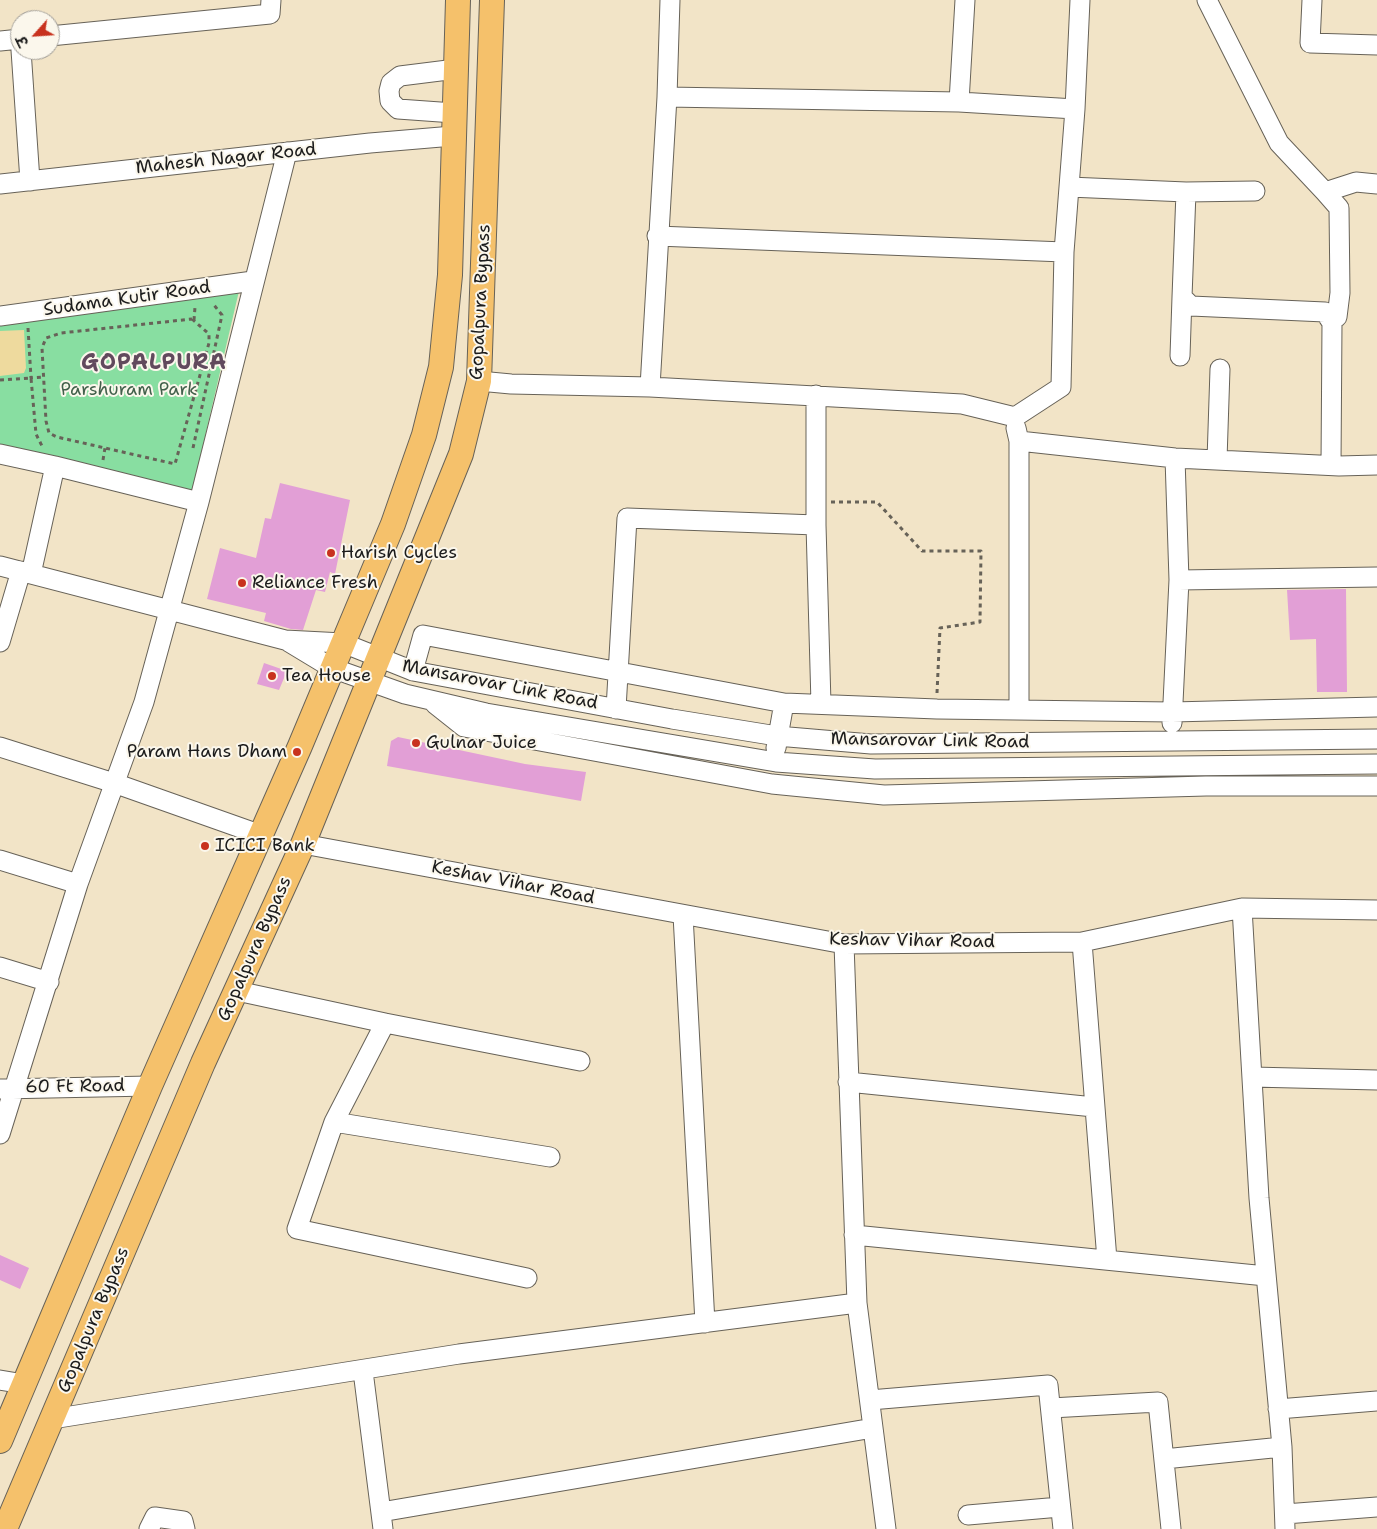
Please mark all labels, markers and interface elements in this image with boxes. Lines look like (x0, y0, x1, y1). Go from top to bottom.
north arrow (10, 10, 60, 60)
text: उ (12, 33, 33, 49)
street label: Mahesh Nagar Road (135, 139, 317, 179)
street label: Gopalpura Bypass (466, 224, 496, 380)
street label: Sudama Kutir Road (42, 277, 212, 321)
district label: GOPALPURA (80, 350, 228, 376)
park label: Parshuram Park (61, 379, 197, 401)
place label: Harish Cycles (341, 542, 457, 564)
marker: Harish Cycles (325, 547, 337, 559)
place label: Reliance Fresh (252, 572, 378, 594)
marker: Reliance Fresh (236, 577, 248, 589)
street label: Mansarovar Link Road (400, 655, 600, 715)
place label: Tea House (282, 665, 371, 687)
marker: Tea House (266, 670, 278, 682)
street label: Mansarovar Link Road (830, 728, 1030, 754)
place label: Gulnar Juice (426, 732, 537, 754)
marker: Gulnar Juice (410, 737, 422, 749)
place label: Param Hans Dham (127, 741, 287, 763)
marker: Param Hans Dham (291, 746, 303, 758)
place label: ICICI Bank (215, 835, 315, 857)
marker: ICICI Bank (199, 840, 211, 852)
street label: Keshav Vihar Road (430, 857, 596, 909)
street label: Gopalpura Bypass (213, 873, 297, 1025)
street label: Keshav Vihar Road (829, 929, 995, 953)
street label: 60 Ft Road (25, 1075, 125, 1099)
street label: Gopalpura Bypass (54, 1244, 134, 1396)

